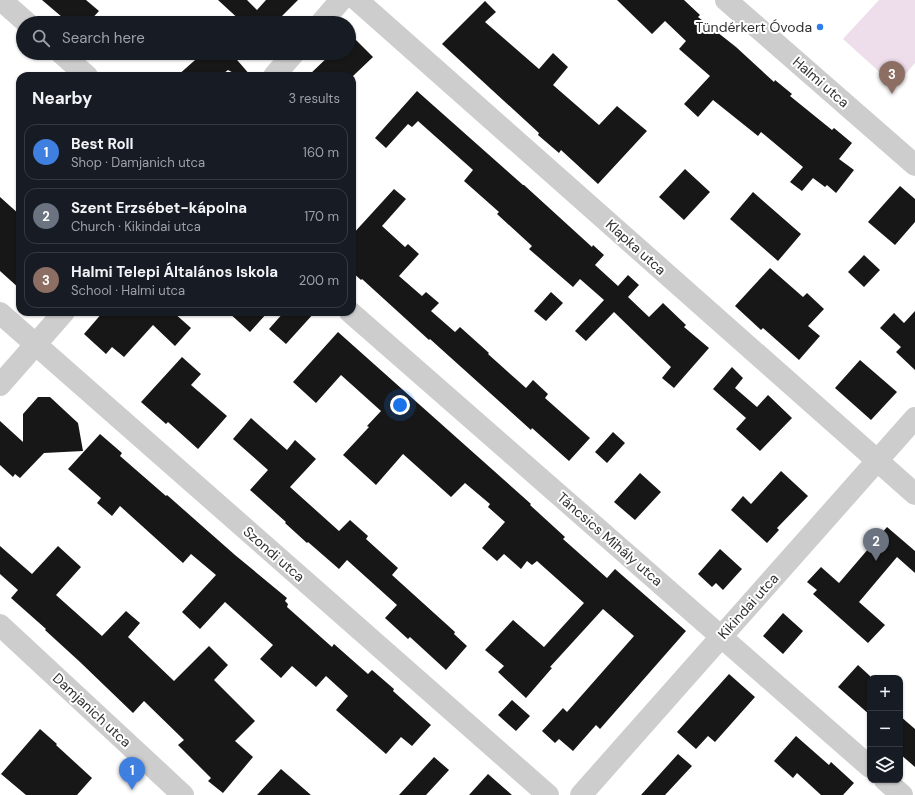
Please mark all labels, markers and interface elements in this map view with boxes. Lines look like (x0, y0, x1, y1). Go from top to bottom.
search box (16, 16, 356, 60)
place label: Tündérkert Óvoda (695, 18, 812, 36)
marker: Tündérkert Óvoda (815, 22, 825, 32)
icon: search (30, 27, 52, 49)
text: Search here (62, 28, 145, 48)
street label: Halmi utca (789, 53, 853, 111)
pin: 3 (879, 61, 905, 94)
text: Nearby (32, 87, 92, 109)
text: 3 results (288, 90, 340, 107)
text: Best Roll (71, 134, 134, 154)
text: 1 (44, 144, 48, 161)
text: 160 m (303, 144, 339, 161)
text: Shop · Damjanich utca (71, 154, 205, 171)
text: Szent Erzsébet-kápolna (71, 198, 247, 218)
text: 2 (42, 208, 50, 225)
text: 170 m (304, 208, 339, 225)
street label: Klapka utca (602, 215, 670, 279)
text: Church · Kikindai utca (71, 218, 201, 235)
text: Halmi Telepi Általános Iskola (71, 262, 278, 282)
text: 3 (42, 272, 50, 289)
text: 200 m (299, 272, 339, 289)
text: School · Halmi utca (71, 282, 185, 299)
your location (390, 395, 410, 415)
street label: Táncsics Mihály utca (554, 488, 666, 590)
street label: Szondi utca (240, 522, 308, 586)
pin: 2 (863, 528, 889, 561)
street label: Kikindai utca (714, 569, 782, 643)
street label: Damjanich utca (49, 669, 135, 751)
map controls (867, 675, 903, 783)
button: + (867, 675, 903, 711)
button: − (867, 711, 903, 747)
button: layers (867, 747, 903, 783)
pin: 1 (119, 757, 145, 790)

